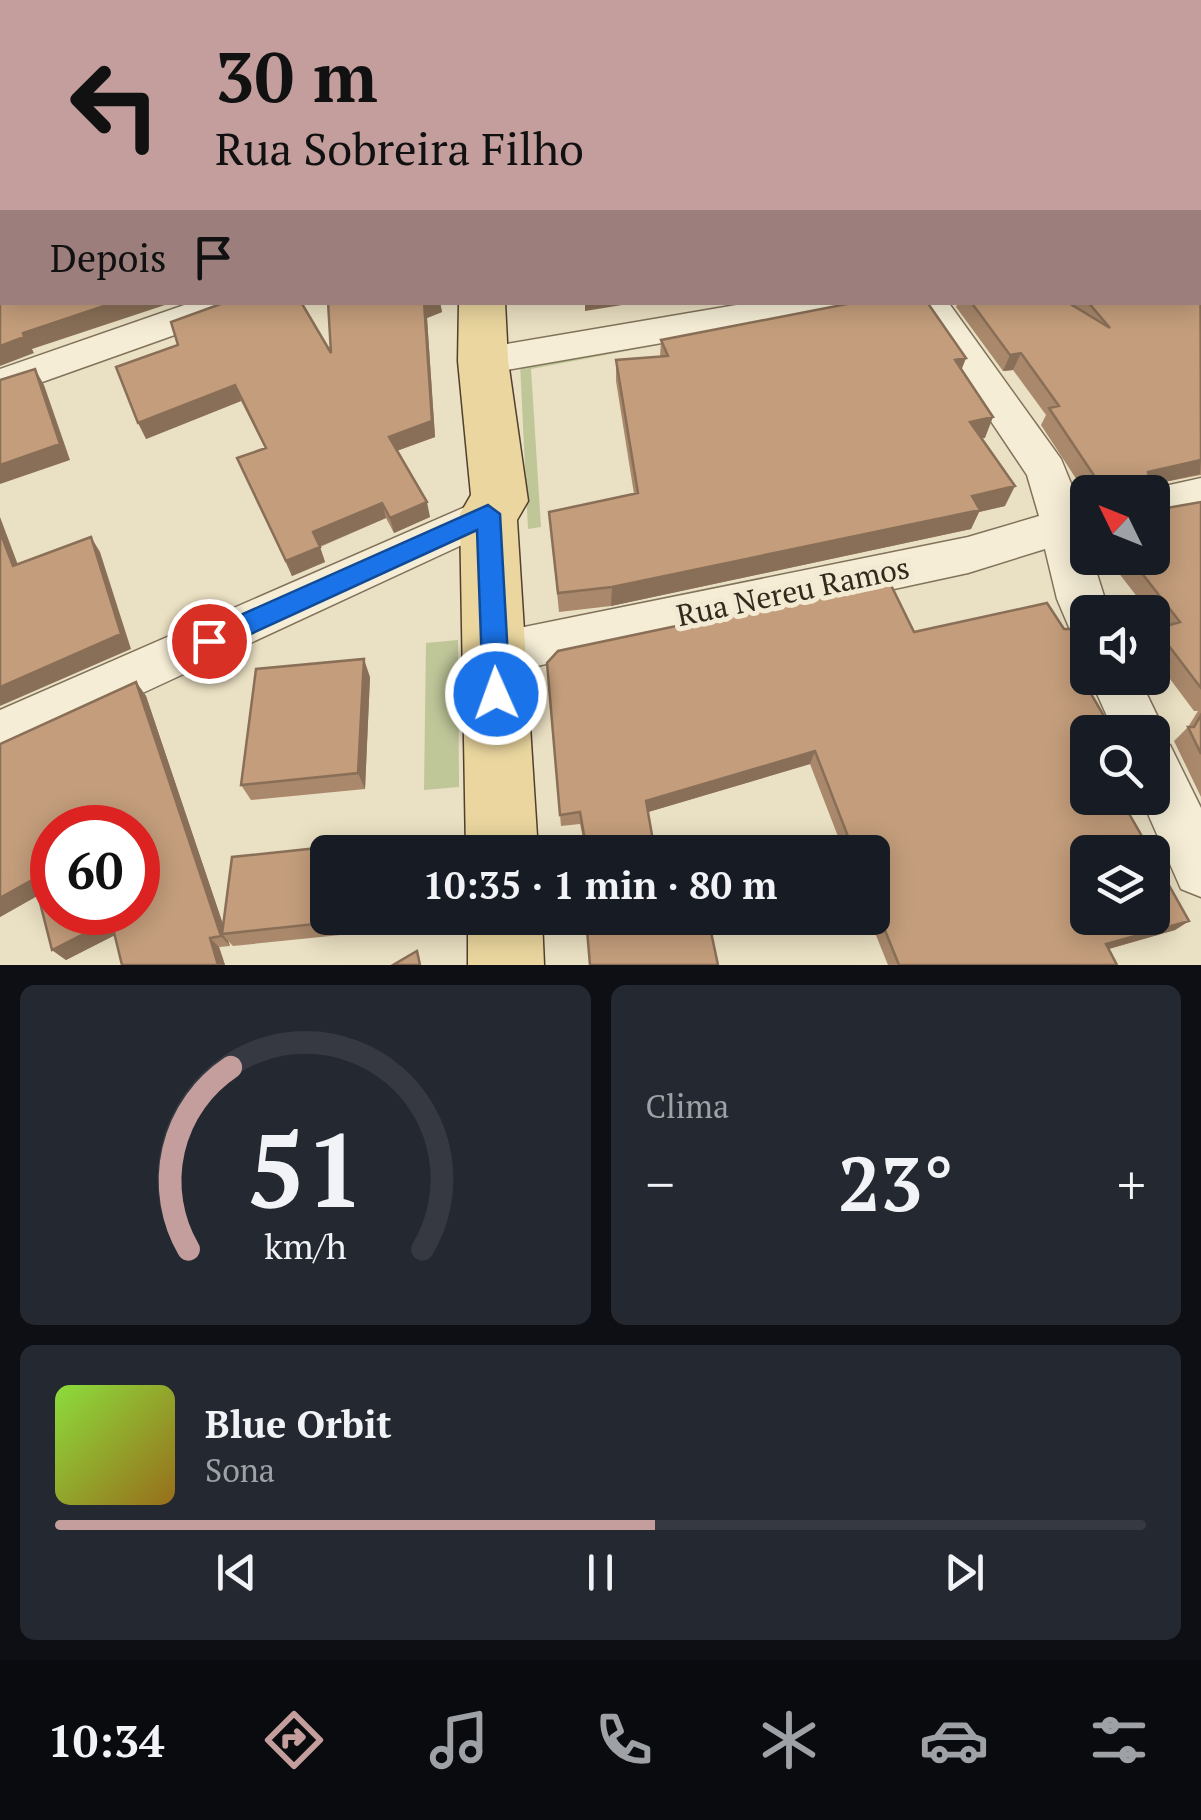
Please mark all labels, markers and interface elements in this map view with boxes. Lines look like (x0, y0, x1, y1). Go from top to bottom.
text: 30 m (215, 29, 378, 122)
icon: left (50, 40, 180, 170)
text: Rua Sobreira Filho (215, 118, 584, 178)
icon: arrive (186, 230, 241, 285)
text: Depois (50, 233, 166, 283)
north arrow (1070, 475, 1170, 575)
map controls (1070, 475, 1170, 935)
street label: Rua Nereu Ramos (673, 547, 913, 635)
button: sound (1070, 595, 1170, 695)
pin (167, 599, 252, 684)
icon: arrive (182, 614, 237, 669)
position arrow (444, 642, 548, 746)
button: search (1070, 715, 1170, 815)
speed limit sign: 60 (30, 805, 160, 935)
button: layers (1070, 835, 1170, 935)
text: 10:35 · 1 min · 80 m (423, 860, 777, 910)
text: Clima (646, 1085, 729, 1127)
text: 51 (246, 1099, 364, 1237)
text: 23° (838, 1133, 954, 1232)
text: − (646, 1147, 675, 1220)
text: + (1117, 1147, 1146, 1220)
text: km/h (264, 1222, 347, 1269)
text: Blue Orbit (205, 1399, 392, 1449)
text: Sona (205, 1449, 275, 1491)
icon: previous (209, 1545, 264, 1600)
icon: pause (573, 1545, 628, 1600)
icon: next (937, 1545, 992, 1600)
icon: directions (259, 1705, 329, 1775)
icon: music (424, 1705, 494, 1775)
icon: phone (589, 1705, 659, 1775)
icon: climate (754, 1705, 824, 1775)
icon: car (919, 1705, 989, 1775)
icon: filters (1084, 1705, 1154, 1775)
text: 10:34 (47, 1710, 165, 1770)

